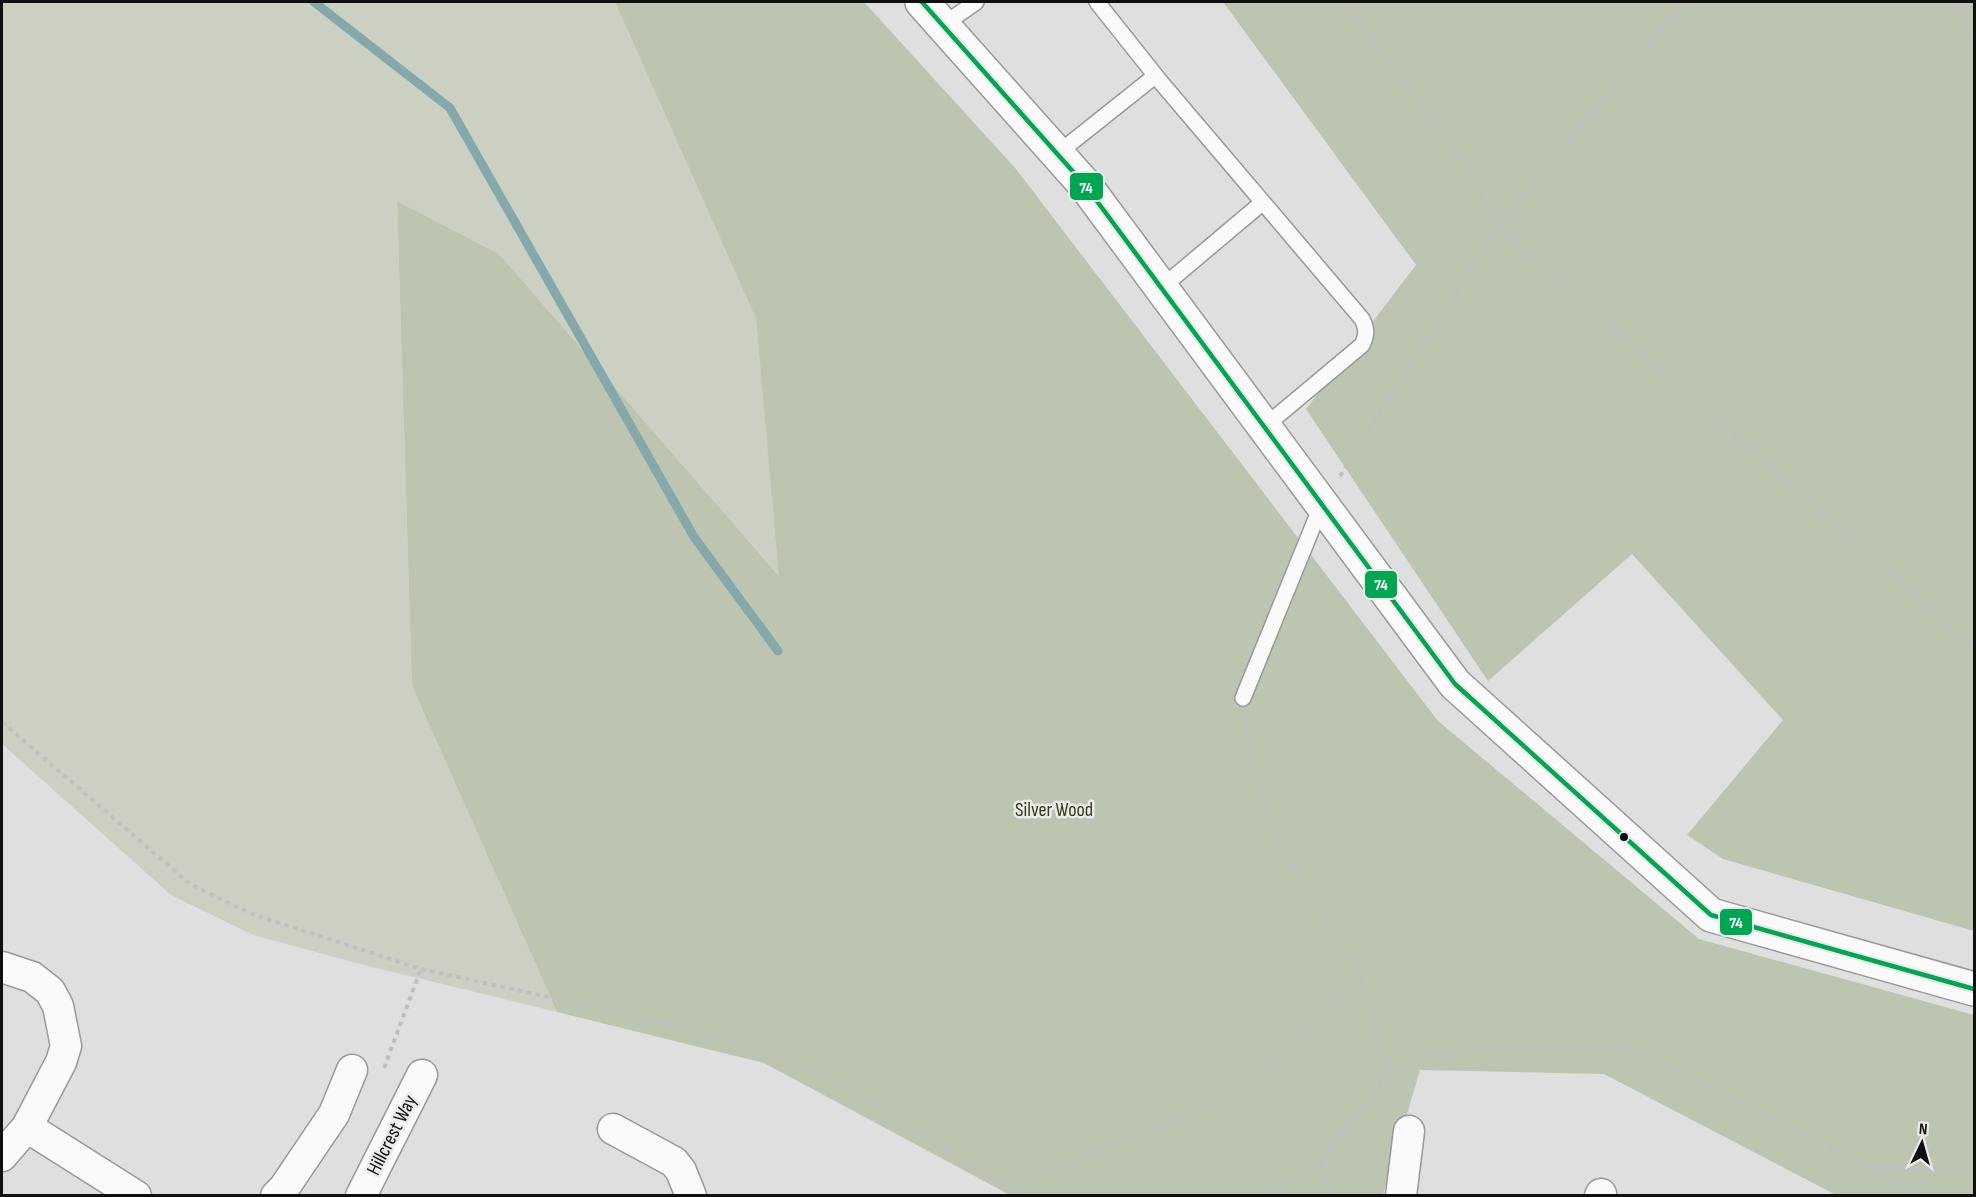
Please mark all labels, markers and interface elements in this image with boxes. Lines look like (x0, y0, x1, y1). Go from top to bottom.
line badge: 74 (1069, 172, 1104, 201)
text: 74 (1079, 179, 1093, 198)
line badge: 74 (1364, 570, 1398, 599)
text: 74 (1374, 576, 1388, 595)
park label: Silver Wood (1015, 798, 1093, 822)
unlabelled marker (1618, 831, 1630, 843)
line badge: 74 (1719, 908, 1753, 936)
text: 74 (1729, 914, 1743, 933)
street label: Hillcrest Way (362, 1091, 423, 1179)
north arrow (1892, 1113, 1952, 1173)
text: N (1918, 1120, 1928, 1139)

